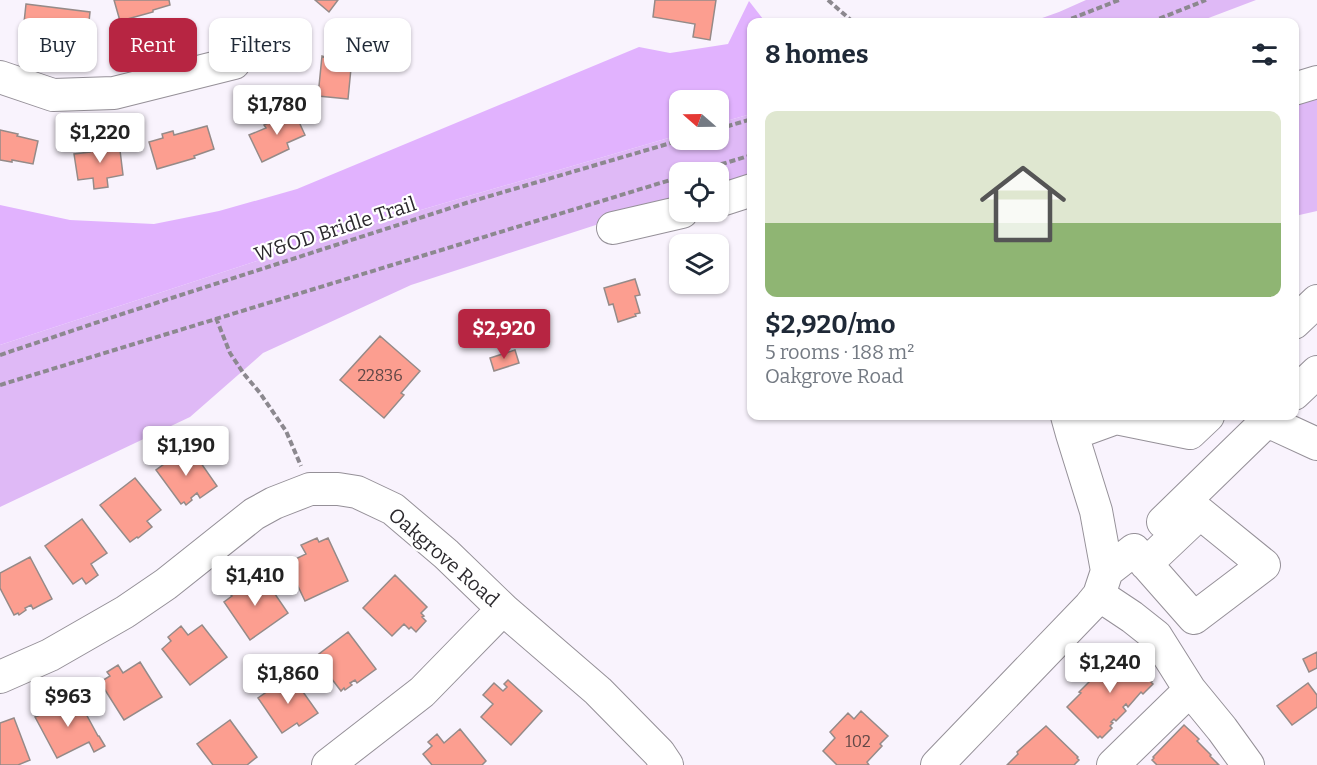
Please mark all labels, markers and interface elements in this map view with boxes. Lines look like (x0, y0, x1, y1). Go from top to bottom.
chip: Buy (18, 18, 97, 72)
chip: Rent (109, 18, 197, 72)
chip: Filters (209, 18, 312, 72)
chip: New (324, 18, 411, 72)
icon: filters (1248, 38, 1281, 71)
text: 8 homes (765, 39, 869, 70)
pin: $1,780 (228, 85, 326, 136)
north arrow (669, 90, 729, 150)
map controls (669, 90, 729, 294)
text: $1,780 (247, 92, 307, 116)
pin: $1,220 (51, 113, 149, 164)
text: $1,220 (70, 120, 130, 144)
icon: home (969, 150, 1077, 258)
button: locate (669, 162, 729, 222)
street label: W&OD Bridle Trail (251, 191, 419, 266)
button: layers (669, 234, 729, 294)
pin: $2,920 (455, 309, 553, 360)
text: $2,920/mo (765, 309, 895, 340)
text: $2,920 (472, 316, 536, 340)
text: 5 rooms · 188 m² (765, 340, 914, 364)
text: Oakgrove Road (765, 364, 904, 388)
house number: 22836 (357, 366, 403, 385)
pin: $1,190 (137, 426, 235, 477)
text: $1,190 (157, 433, 215, 457)
street label: Oakgrove Road (384, 502, 504, 612)
pin: $1,410 (206, 556, 304, 607)
text: $1,410 (226, 563, 284, 587)
pin: $1,240 (1061, 643, 1159, 694)
text: $1,240 (1079, 650, 1141, 674)
pin: $1,860 (239, 654, 337, 705)
text: $1,860 (257, 661, 319, 685)
pin: $963 (32, 677, 104, 728)
text: $963 (44, 684, 92, 708)
house number: 102 (845, 732, 871, 751)

